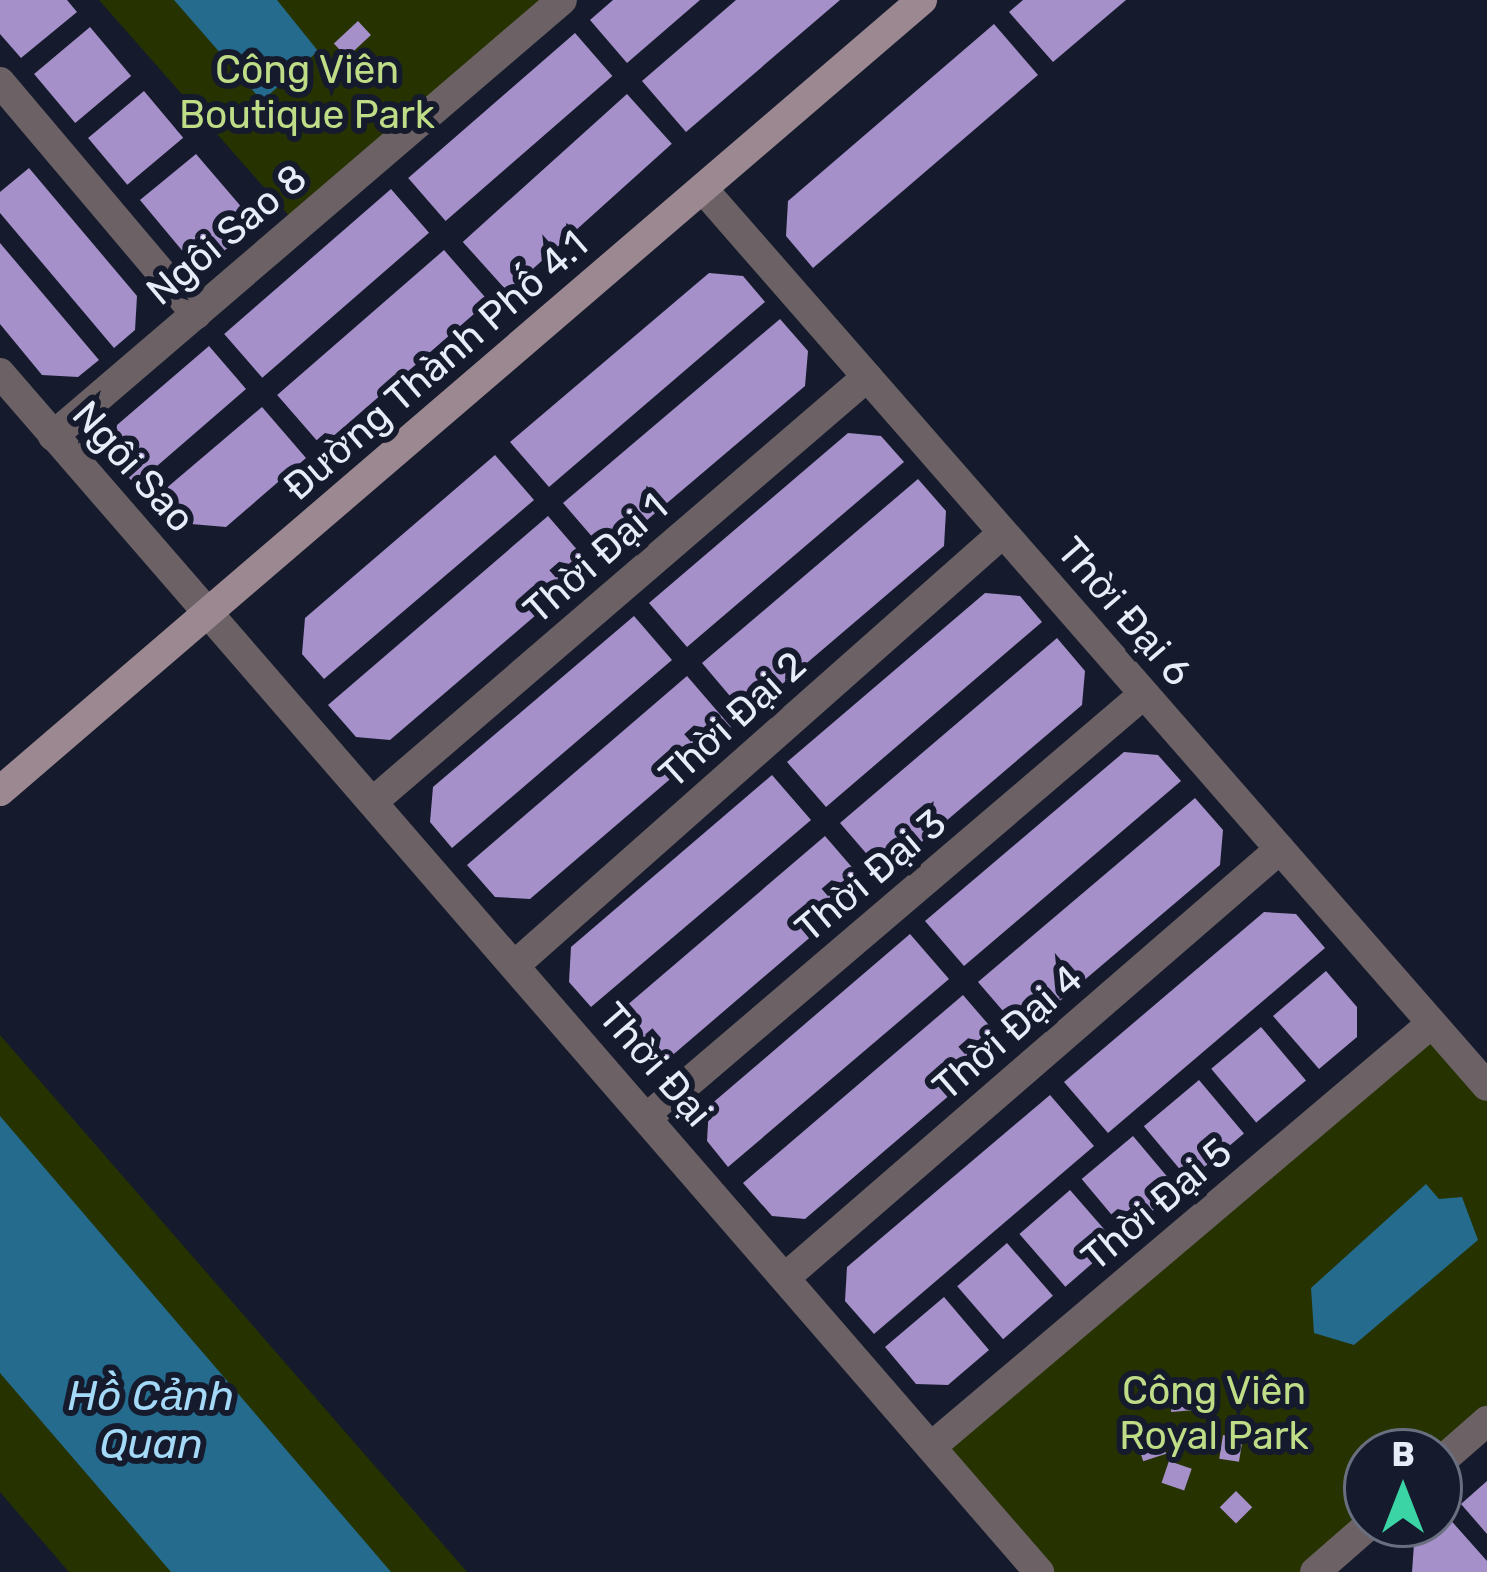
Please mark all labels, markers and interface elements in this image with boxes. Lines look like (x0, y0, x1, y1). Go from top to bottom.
park label: Công Viên Boutique Park (179, 48, 435, 139)
street label: Ngôi Sao 8 (138, 155, 316, 315)
street label: Đường Thành Phố 4.1 (274, 221, 598, 511)
street label: Ngôi Sao (62, 392, 204, 542)
street label: Thời Đại 1 (515, 484, 677, 634)
street label: Thời Đại 6 (1047, 528, 1201, 696)
street label: Thời Đại 2 (650, 642, 816, 798)
street label: Thời Đại 3 (786, 800, 956, 952)
street label: Thời Đại 4 (924, 956, 1092, 1110)
street label: Thời Đại (589, 994, 721, 1136)
street label: Thời Đại 5 (1073, 1129, 1241, 1281)
park label: Công Viên Royal Park (1119, 1369, 1309, 1460)
water label: Hồ Cảnh Quan (68, 1371, 234, 1470)
north arrow (1343, 1428, 1463, 1548)
text: B (1391, 1435, 1415, 1474)

